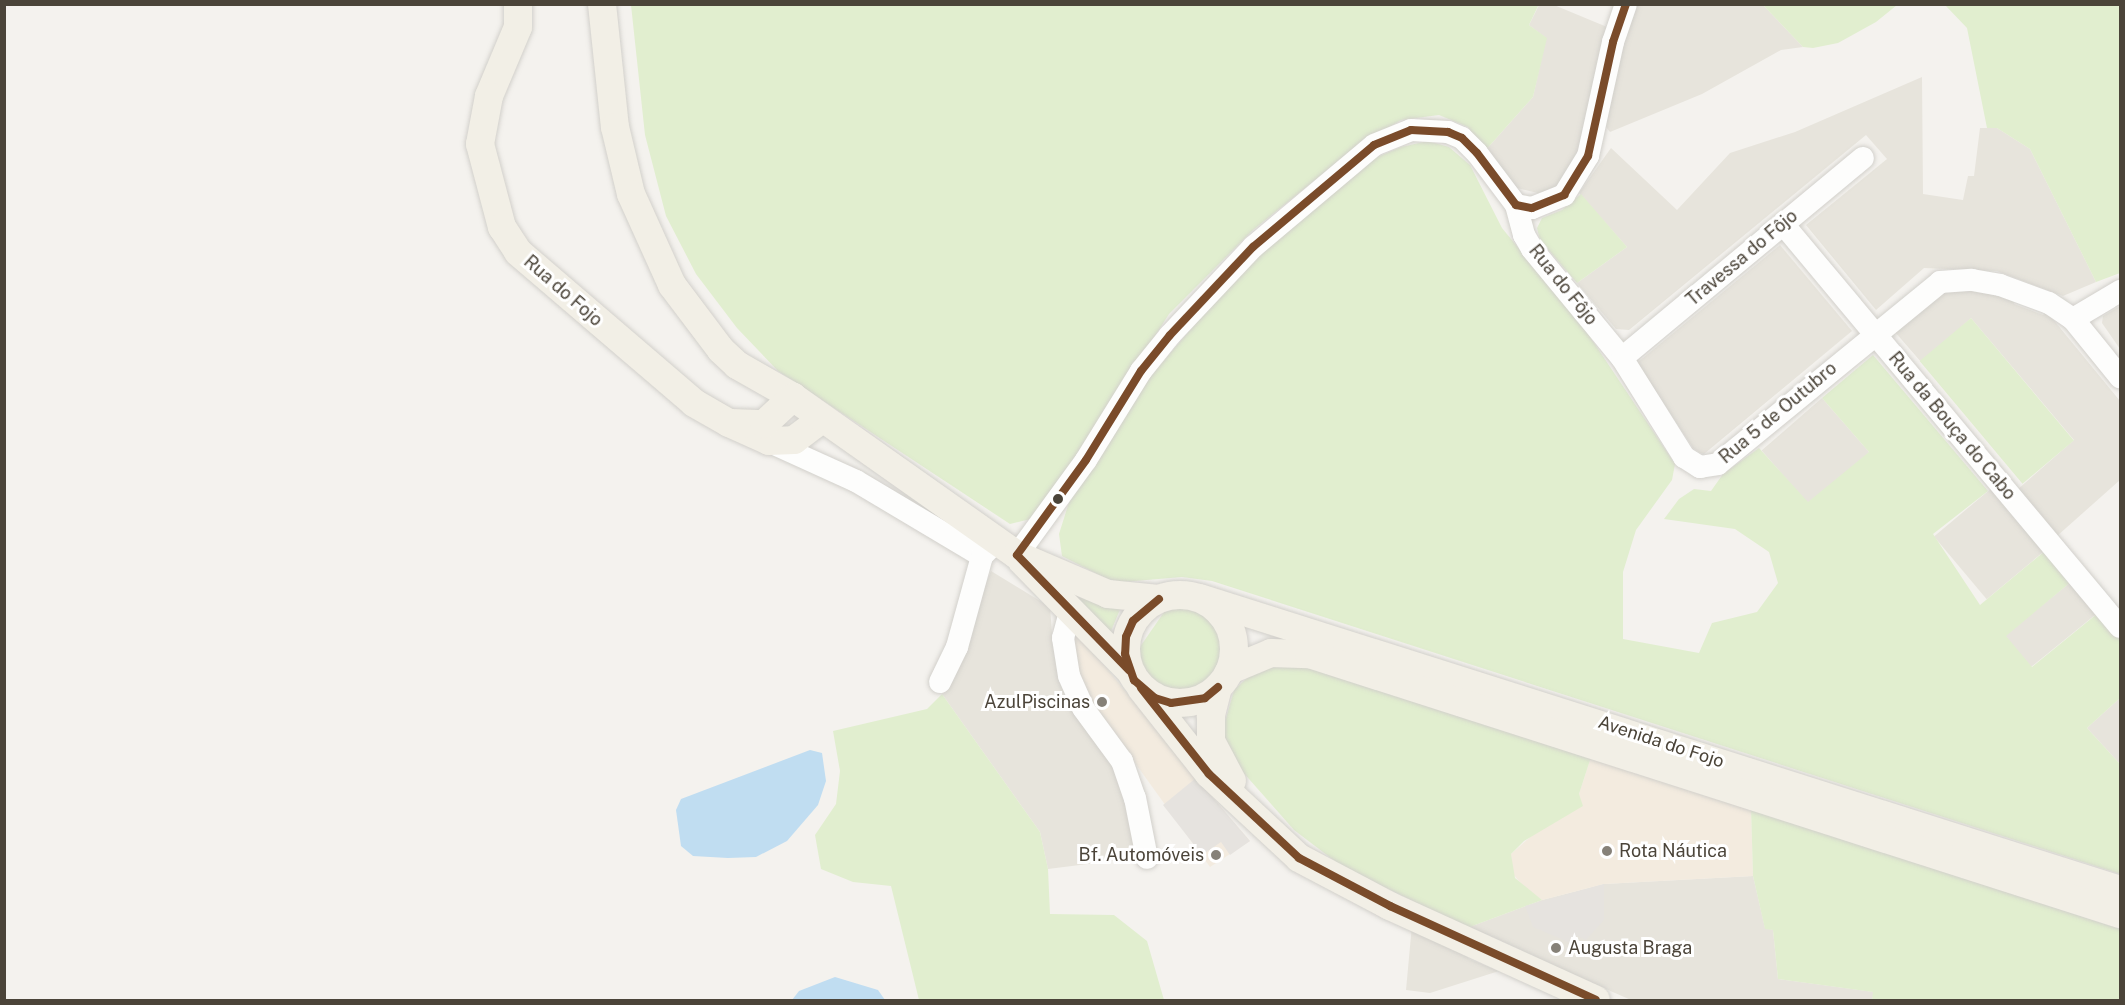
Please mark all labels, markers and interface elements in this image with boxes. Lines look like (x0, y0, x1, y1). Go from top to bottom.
street label: Travessa do Fôjo (1682, 205, 1802, 311)
street label: Rua do Fôjo (1524, 240, 1602, 330)
street label: Rua do Fojo (519, 251, 607, 331)
street label: Rua da Bouça do Cabo (1884, 347, 2020, 505)
street label: Rua 5 de Outubro (1715, 357, 1841, 469)
unlabelled marker (1052, 493, 1064, 505)
place label: AzulPiscinas (984, 691, 1090, 713)
marker: AzulPiscinas (1095, 695, 1109, 709)
street label: Avenida do Fojo (1595, 711, 1727, 773)
place label: Rota Náutica (1619, 840, 1727, 862)
place label: Bf. Automóveis (1078, 844, 1204, 866)
marker: Rota Náutica (1600, 844, 1614, 858)
marker: Bf. Automóveis (1209, 848, 1223, 862)
place label: Augusta Braga (1568, 937, 1692, 959)
marker: Augusta Braga (1549, 941, 1563, 955)

